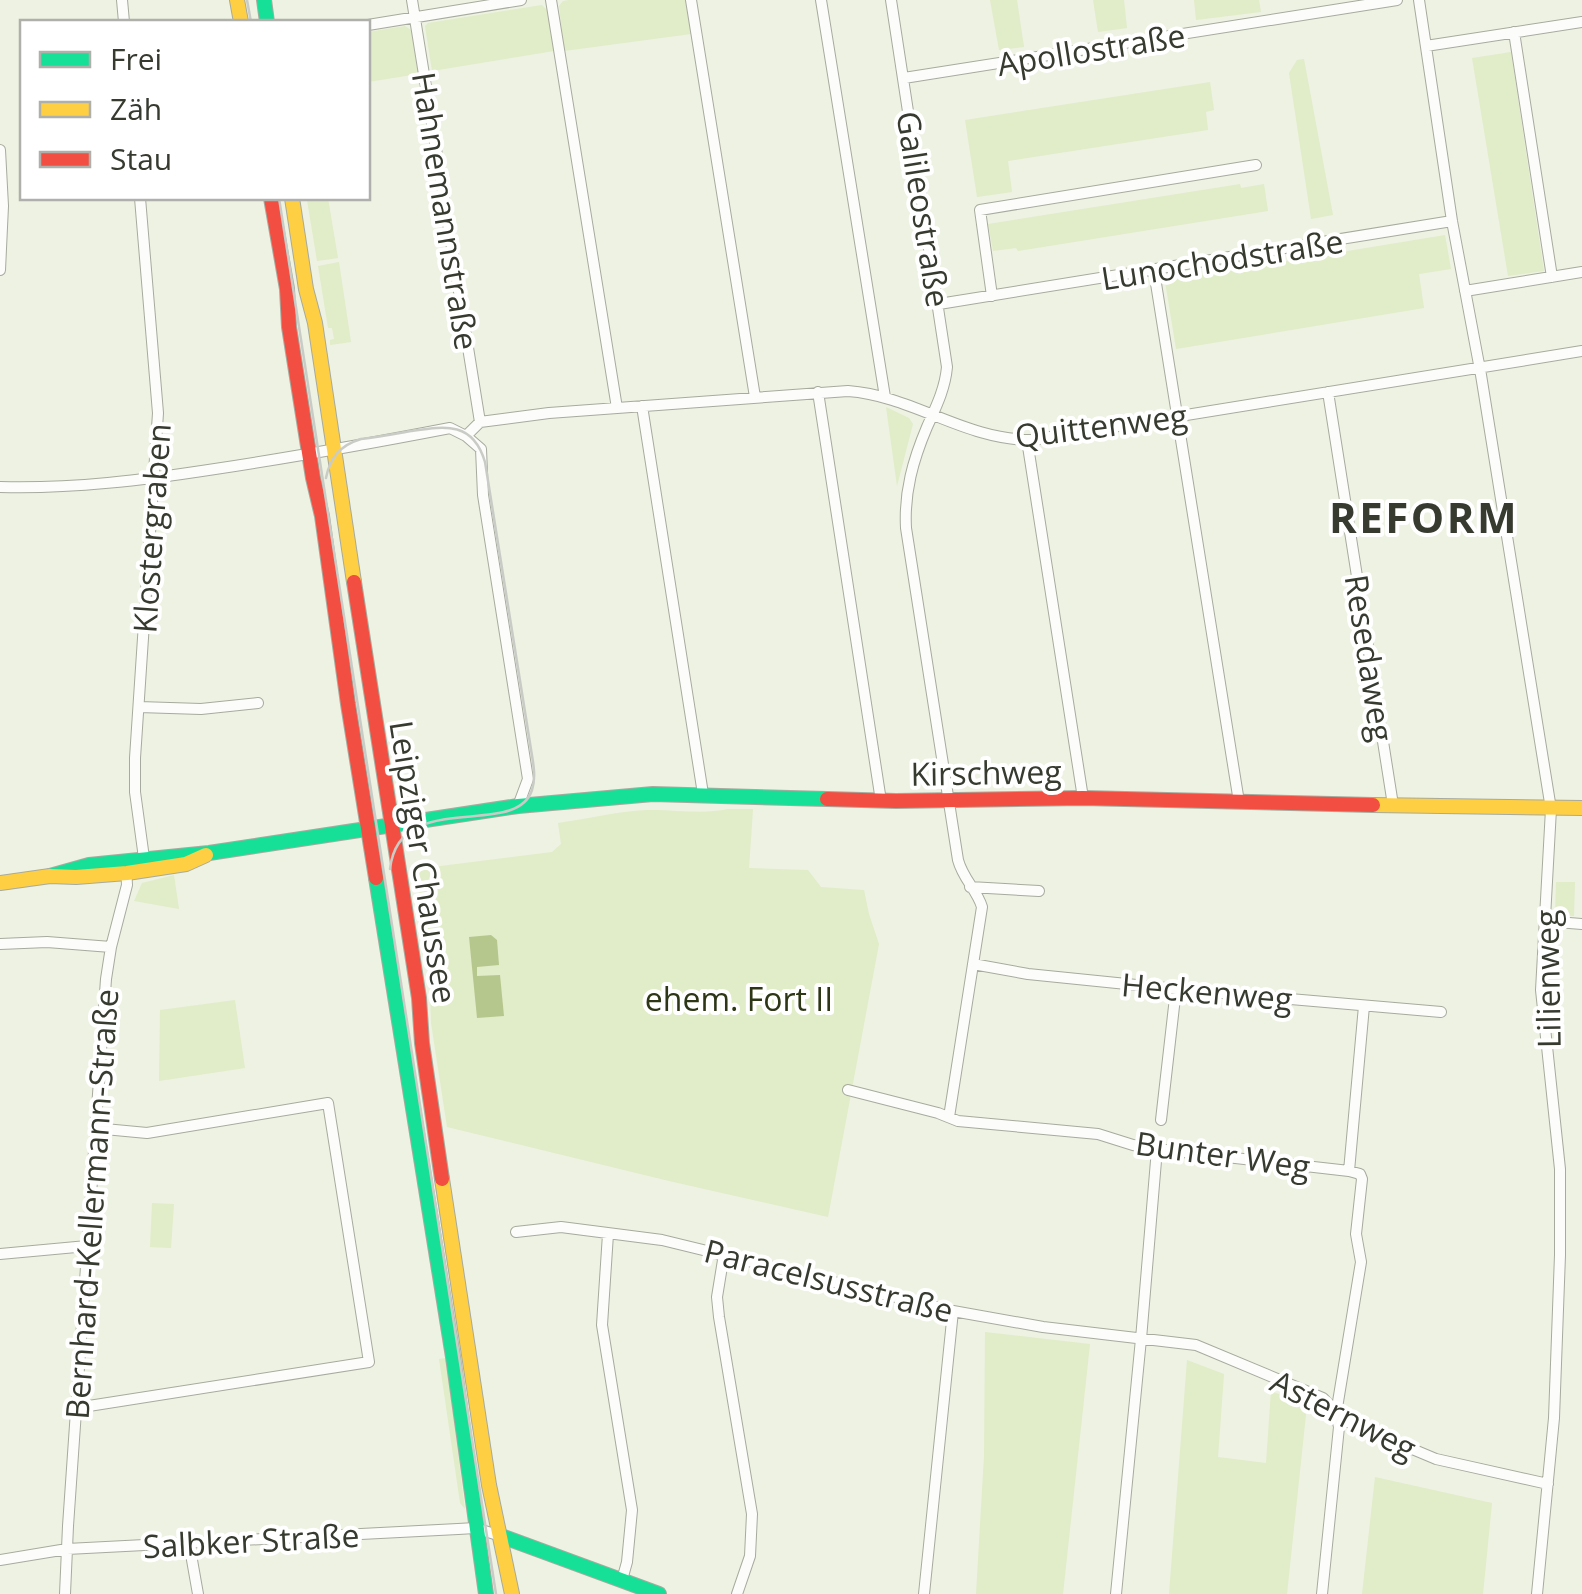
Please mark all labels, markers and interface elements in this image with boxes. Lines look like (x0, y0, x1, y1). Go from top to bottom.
street label: Apollostraße (994, 13, 1188, 85)
legend (20, 20, 370, 200)
text: Frei (110, 38, 162, 79)
street label: Hahnemannstraße (403, 69, 489, 353)
text: Zäh (110, 88, 162, 129)
street label: Galileostraße (887, 108, 961, 310)
text: Stau (110, 138, 172, 179)
street label: Lunochodstraße (1098, 219, 1346, 299)
street label: Quittenweg (1012, 393, 1190, 457)
street label: Klostergraben (122, 422, 180, 634)
district label: REFORM (1329, 488, 1519, 545)
street label: Resedaweg (1336, 571, 1404, 745)
street label: Leipziger Chaussee (380, 718, 468, 1006)
street label: Kirschweg (910, 749, 1062, 795)
street label: Lilienweg (1524, 909, 1570, 1049)
street label: Heckenweg (1120, 962, 1294, 1020)
park label: ehem. Fort II (645, 977, 833, 1020)
street label: Bernhard-Kellermann-Straße (55, 987, 127, 1421)
street label: Bunter Weg (1133, 1120, 1313, 1188)
street label: Paracelsusstraße (700, 1228, 958, 1332)
street label: Asternweg (1264, 1359, 1424, 1469)
street label: Salbker Straße (142, 1513, 360, 1567)

